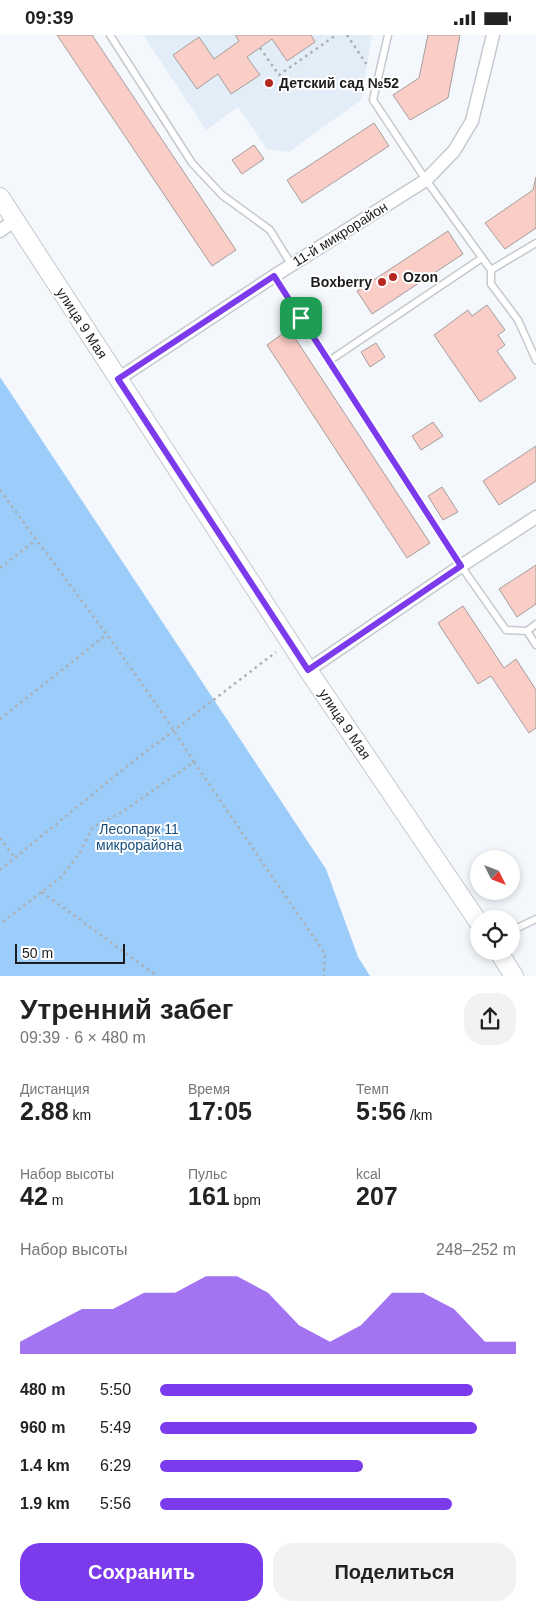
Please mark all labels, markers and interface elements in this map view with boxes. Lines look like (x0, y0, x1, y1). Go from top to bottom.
text: 09:39 (25, 7, 74, 28)
place label: Детский сад №52 (279, 75, 399, 91)
marker: Детский сад №52 (263, 77, 275, 89)
street label: 11-й микрорайон (290, 198, 390, 270)
place label: Ozon (403, 269, 438, 285)
marker: Ozon (387, 271, 399, 283)
place label: Boxberry (311, 274, 372, 290)
marker: Boxberry (376, 276, 388, 288)
street label: улица 9 Мая (53, 285, 111, 361)
pin (280, 297, 322, 339)
icon: arrive (287, 304, 315, 332)
street label: улица 9 Мая (316, 686, 374, 762)
park label: Лесопарк 11 микрорайона (96, 821, 182, 853)
north arrow (470, 850, 520, 900)
map controls (470, 850, 520, 960)
button: locate (470, 910, 520, 960)
scale bar (15, 941, 125, 964)
text: 50 m (22, 945, 53, 961)
button: share (464, 993, 516, 1045)
text: Утренний забег (20, 994, 234, 1025)
text: 09:39 · 6 × 480 m (20, 1029, 146, 1046)
text: Дистанция (20, 1081, 90, 1097)
text: Время (188, 1081, 230, 1097)
text: Темп (356, 1081, 389, 1097)
text: 2.88 (20, 1097, 69, 1125)
text: 17:05 (188, 1097, 252, 1125)
text: 5:56 (356, 1097, 406, 1125)
text: km (69, 1107, 91, 1123)
text: /km (406, 1107, 433, 1123)
text: Набор высоты (20, 1166, 114, 1182)
text: Пульс (188, 1166, 227, 1182)
text: kcal (356, 1166, 381, 1182)
text: 42 (20, 1182, 48, 1210)
text: 161 (188, 1182, 230, 1210)
text: 207 (356, 1182, 398, 1210)
text: m (48, 1192, 63, 1208)
text: bpm (230, 1192, 261, 1208)
text: Набор высоты (20, 1241, 127, 1258)
text: 248–252 m (436, 1241, 516, 1258)
text: 480 m (20, 1381, 65, 1398)
text: 5:50 (100, 1381, 131, 1398)
text: 960 m (20, 1419, 65, 1436)
text: 5:49 (100, 1419, 131, 1436)
text: 1.4 km (20, 1457, 70, 1474)
text: 6:29 (100, 1457, 131, 1474)
text: 1.9 km (20, 1495, 70, 1512)
text: 5:56 (100, 1495, 131, 1512)
button: Сохранить (20, 1543, 263, 1601)
button: Поделиться (273, 1543, 516, 1601)

